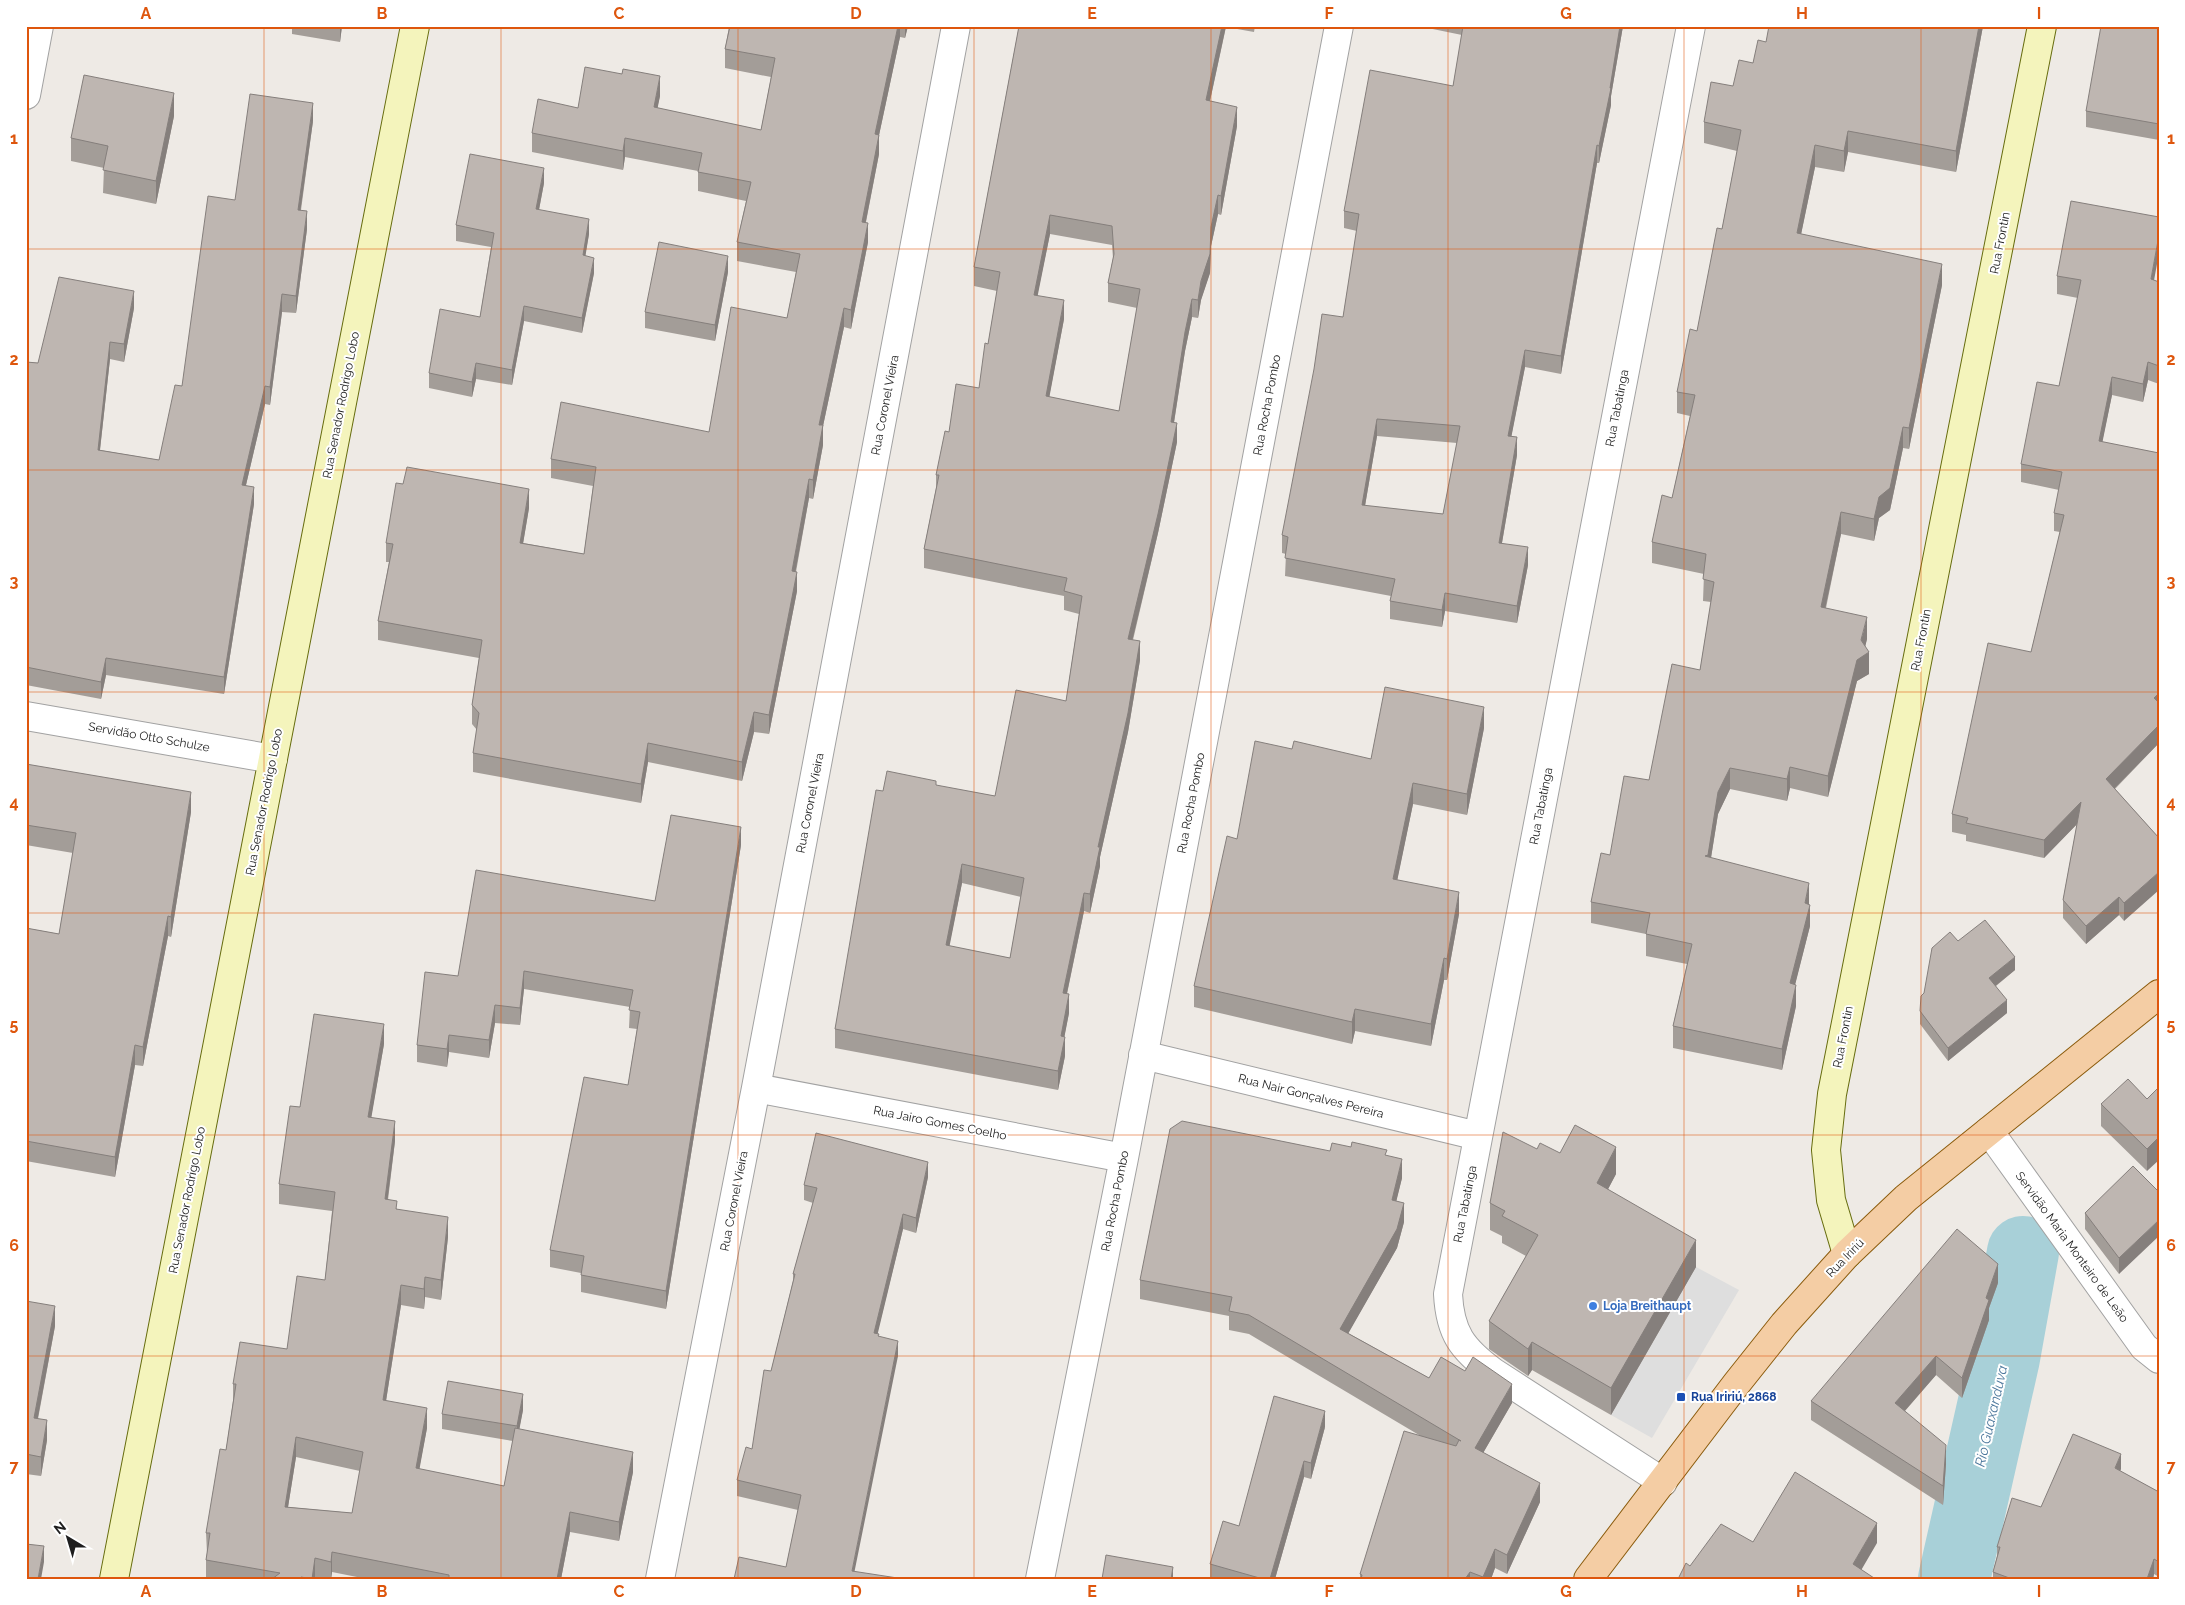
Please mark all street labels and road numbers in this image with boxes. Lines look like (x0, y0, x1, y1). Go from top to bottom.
street label: Rua Frontin (1987, 211, 2013, 275)
street label: Rua Senador Rodrigo Lobo (320, 330, 362, 480)
street label: Rua Rocha Pombo (1250, 353, 1284, 457)
street label: Rua Coronel Vieira (868, 354, 902, 456)
street label: Rua Tabatinga (1603, 368, 1631, 448)
street label: Rua Frontin (1908, 608, 1934, 672)
street label: Servidão Otto Schulze (87, 719, 211, 755)
street label: Rua Senador Rodrigo Lobo (243, 727, 285, 877)
street label: Rua Rocha Pombo (1174, 751, 1208, 855)
street label: Rua Coronel Vieira (793, 752, 827, 854)
street label: Rua Tabatinga (1527, 766, 1555, 846)
street label: Rua Frontin (1830, 1005, 1856, 1069)
street label: Rua Nair Gonçalves Pereira (1237, 1071, 1385, 1121)
street label: Rua Jairo Gomes Coelho (872, 1103, 1008, 1143)
street label: Rua Senador Rodrigo Lobo (166, 1125, 208, 1275)
street label: Rua Rocha Pombo (1098, 1149, 1132, 1253)
street label: Rua Coronel Vieira (717, 1150, 751, 1252)
street label: Rua Tabatinga (1451, 1164, 1479, 1244)
street label: Servidão Maria Monteiro de Leão (2013, 1169, 2131, 1325)
street label: Rua Iririú (1823, 1236, 1867, 1280)

